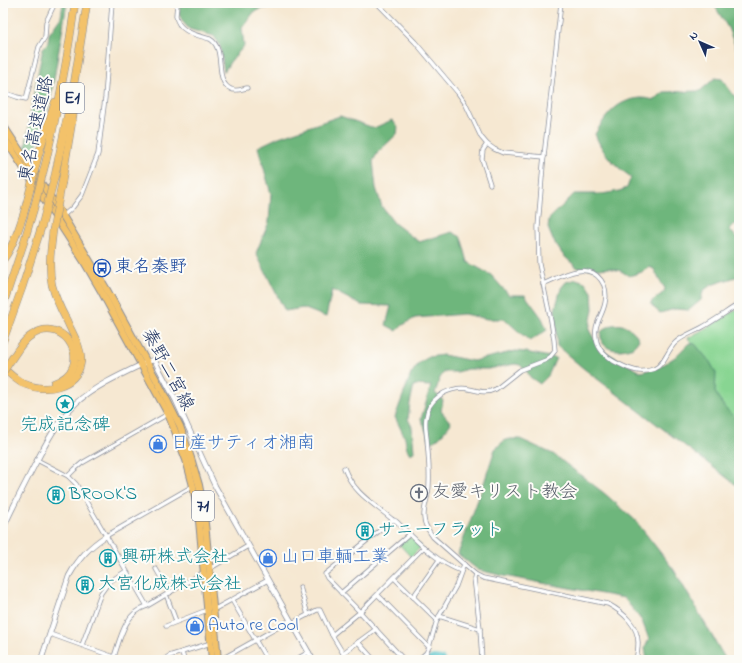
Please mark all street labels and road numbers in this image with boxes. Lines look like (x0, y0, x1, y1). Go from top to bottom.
street label: 東名高速道路 (13, 73, 61, 185)
road number: E1 (60, 83, 84, 113)
street label: 秦野二宮線 (134, 324, 200, 416)
road number: 71 (192, 491, 214, 521)

